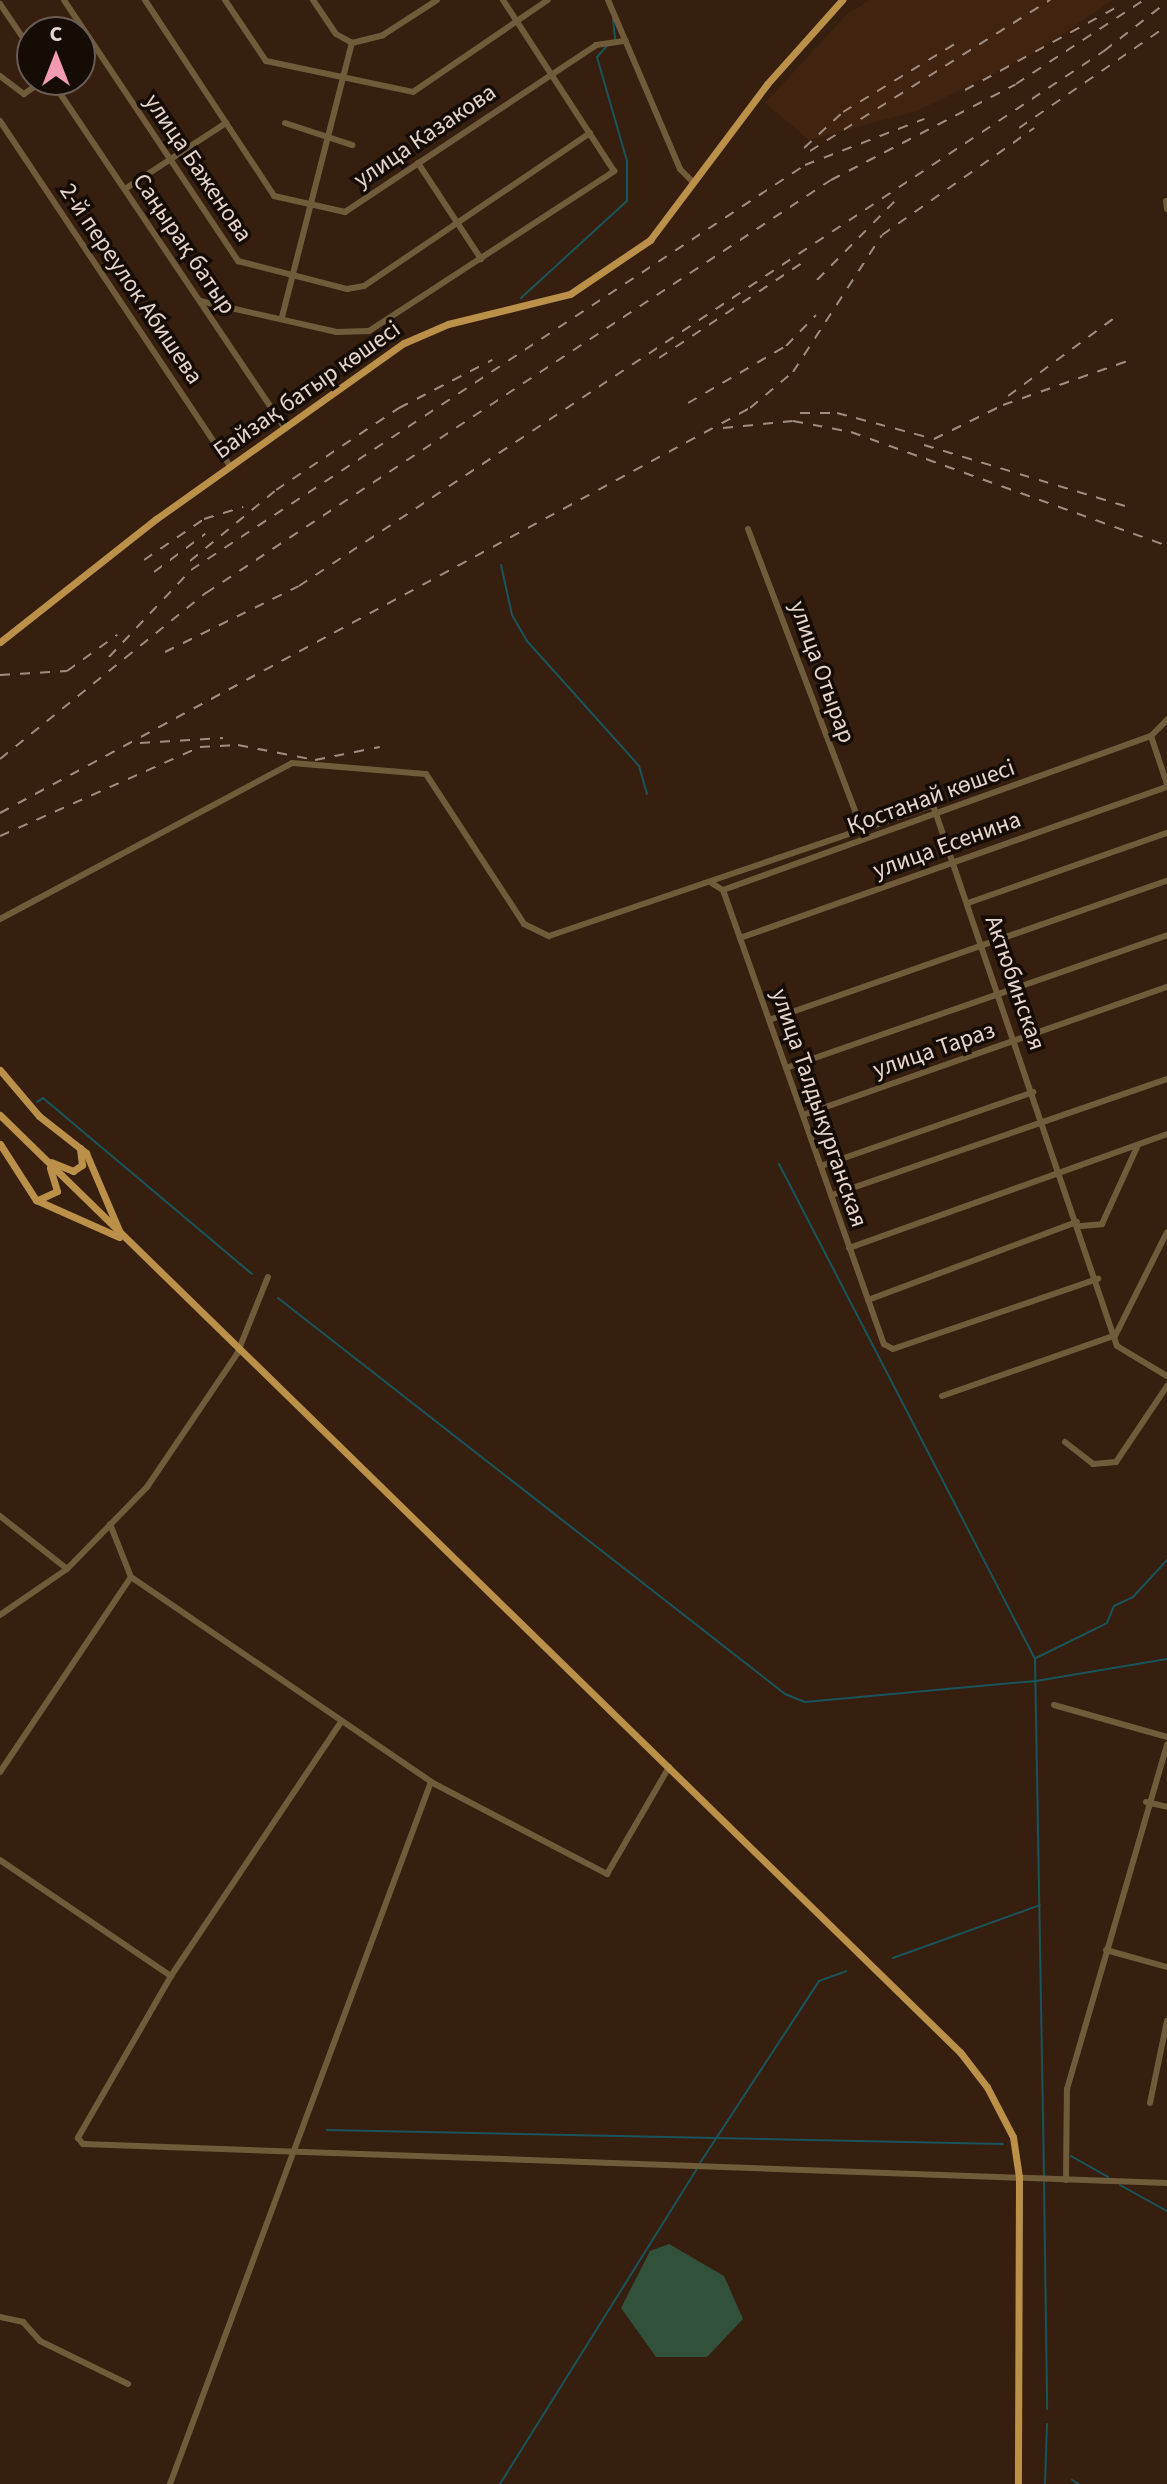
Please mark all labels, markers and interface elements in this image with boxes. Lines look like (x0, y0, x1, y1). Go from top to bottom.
north arrow (16, 16, 96, 96)
text: С (50, 18, 62, 50)
street label: улица Казакова (348, 78, 502, 194)
street label: улица Баженова (138, 88, 258, 248)
street label: Саңырақ батыр (126, 168, 242, 320)
street label: 2-й переулок Абишева (53, 178, 209, 390)
street label: Байзақ батыр көшесі (208, 315, 406, 465)
street label: улица Отырар (783, 597, 861, 747)
street label: Қостанай көшесі (843, 753, 1019, 841)
street label: улица Есенина (869, 805, 1025, 885)
street label: Актюбинская (979, 912, 1051, 1054)
street label: улица Талдыкурганская (765, 985, 873, 1231)
street label: улица Тараз (869, 1016, 999, 1084)

